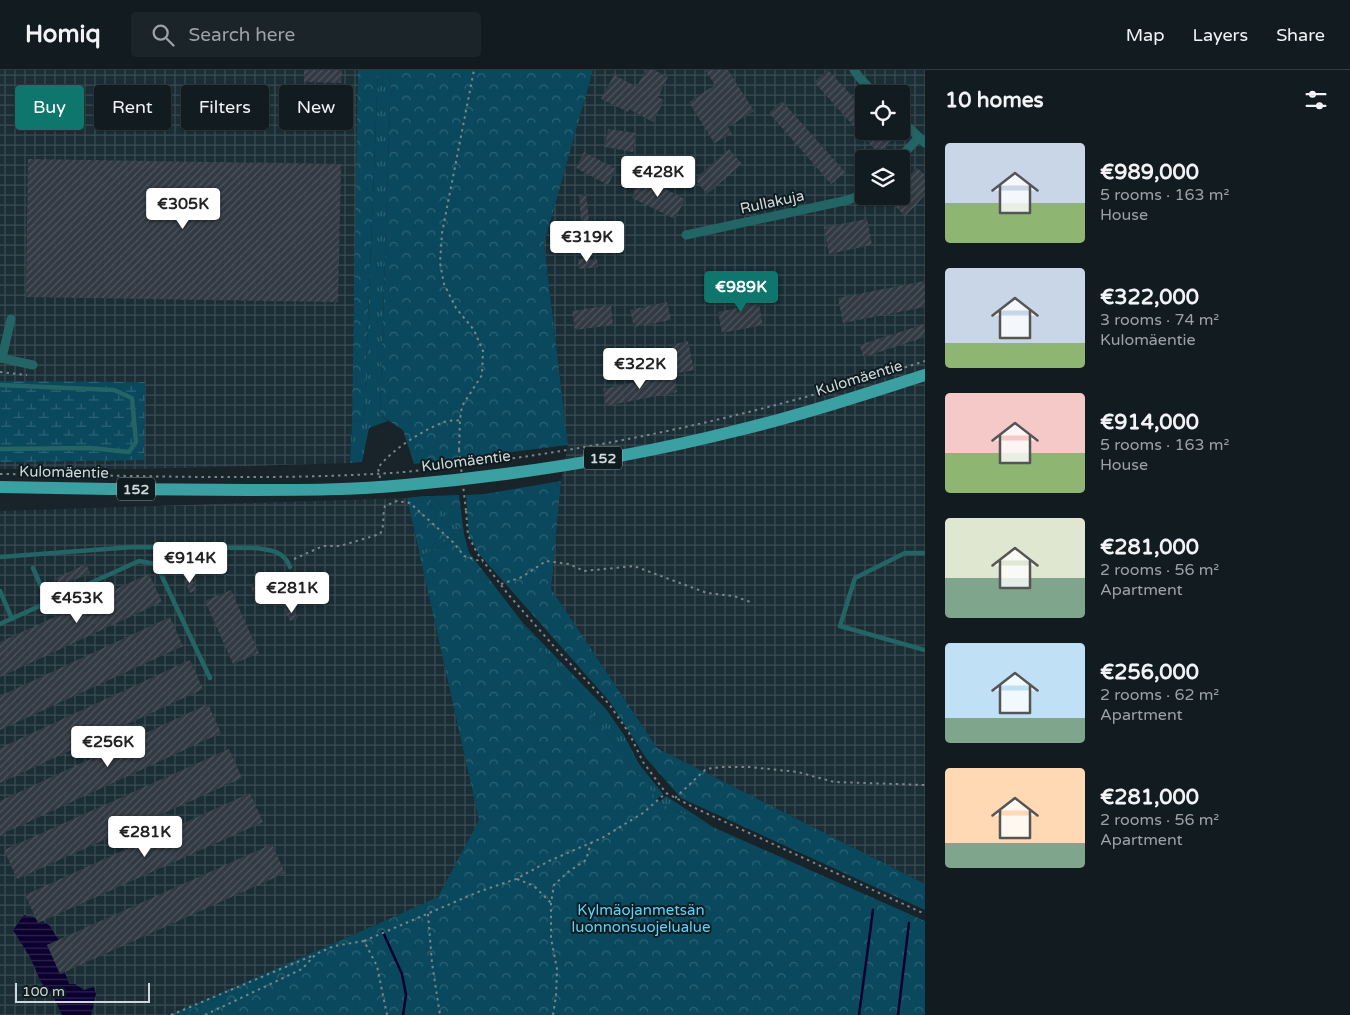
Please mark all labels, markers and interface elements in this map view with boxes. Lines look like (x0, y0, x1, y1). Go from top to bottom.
search box (131, 12, 481, 57)
text: Homiq (25, 20, 101, 49)
icon: search (149, 21, 177, 49)
text: Search here (189, 24, 295, 46)
text: Map (1126, 24, 1165, 46)
text: Layers (1193, 24, 1248, 46)
text: Share (1276, 24, 1325, 46)
chip: Buy (15, 85, 84, 130)
chip: Rent (94, 85, 171, 130)
chip: Filters (181, 85, 269, 130)
chip: New (279, 85, 353, 130)
map controls (855, 85, 910, 205)
button: locate (855, 85, 910, 140)
icon: filters (1302, 86, 1330, 114)
text: 10 homes (945, 88, 1044, 113)
button: layers (855, 150, 910, 205)
pin: €428K (623, 156, 693, 198)
text: €989,000 (1100, 160, 1199, 185)
text: €428K (632, 162, 684, 182)
icon: home (985, 163, 1045, 223)
text: 5 rooms · 163 m² (1100, 185, 1229, 205)
street label: Rullakuja (738, 186, 806, 218)
pin: €305K (148, 188, 218, 230)
text: €305K (157, 194, 209, 214)
text: House (1100, 205, 1148, 225)
pin: €319K (552, 220, 622, 263)
text: €319K (561, 227, 613, 247)
pin: €989K (706, 270, 776, 313)
text: €989K (715, 277, 767, 297)
text: €322,000 (1100, 285, 1199, 310)
icon: home (985, 288, 1045, 348)
text: 3 rooms · 74 m² (1100, 310, 1219, 330)
text: Kulomäentie (1100, 330, 1196, 350)
pin: €322K (605, 348, 675, 390)
text: €322K (614, 354, 666, 374)
street label: Kulomäentie (813, 356, 905, 400)
text: €914,000 (1100, 410, 1199, 435)
icon: home (985, 413, 1045, 473)
text: 5 rooms · 163 m² (1100, 435, 1229, 455)
road number: 152 (584, 446, 622, 469)
street label: Kulomäentie (420, 447, 512, 475)
text: House (1100, 455, 1148, 475)
street label: Kulomäentie (19, 462, 109, 482)
road number: 152 (117, 478, 155, 500)
text: €281,000 (1100, 535, 1199, 560)
icon: home (985, 538, 1045, 598)
pin: €914K (155, 542, 225, 584)
text: €914K (164, 548, 216, 568)
text: 2 rooms · 56 m² (1100, 560, 1219, 580)
pin: €281K (257, 572, 327, 614)
text: €281K (266, 578, 318, 598)
text: Apartment (1100, 580, 1183, 600)
pin: €453K (42, 582, 112, 624)
text: €453K (51, 588, 103, 608)
text: €256,000 (1100, 660, 1199, 685)
icon: home (985, 663, 1045, 723)
text: 2 rooms · 62 m² (1100, 685, 1219, 705)
text: Apartment (1100, 705, 1183, 725)
pin: €256K (73, 726, 143, 768)
text: €256K (82, 732, 134, 752)
text: €281,000 (1100, 785, 1199, 810)
icon: home (985, 788, 1045, 848)
text: 2 rooms · 56 m² (1100, 810, 1219, 830)
pin: €281K (110, 816, 180, 858)
text: €281K (119, 822, 171, 842)
text: Apartment (1100, 830, 1183, 850)
park label: Kylmäojanmetsän luonnonsuojelualue (572, 901, 710, 936)
scale bar (15, 980, 150, 1003)
text: 100 m (22, 983, 65, 1000)

